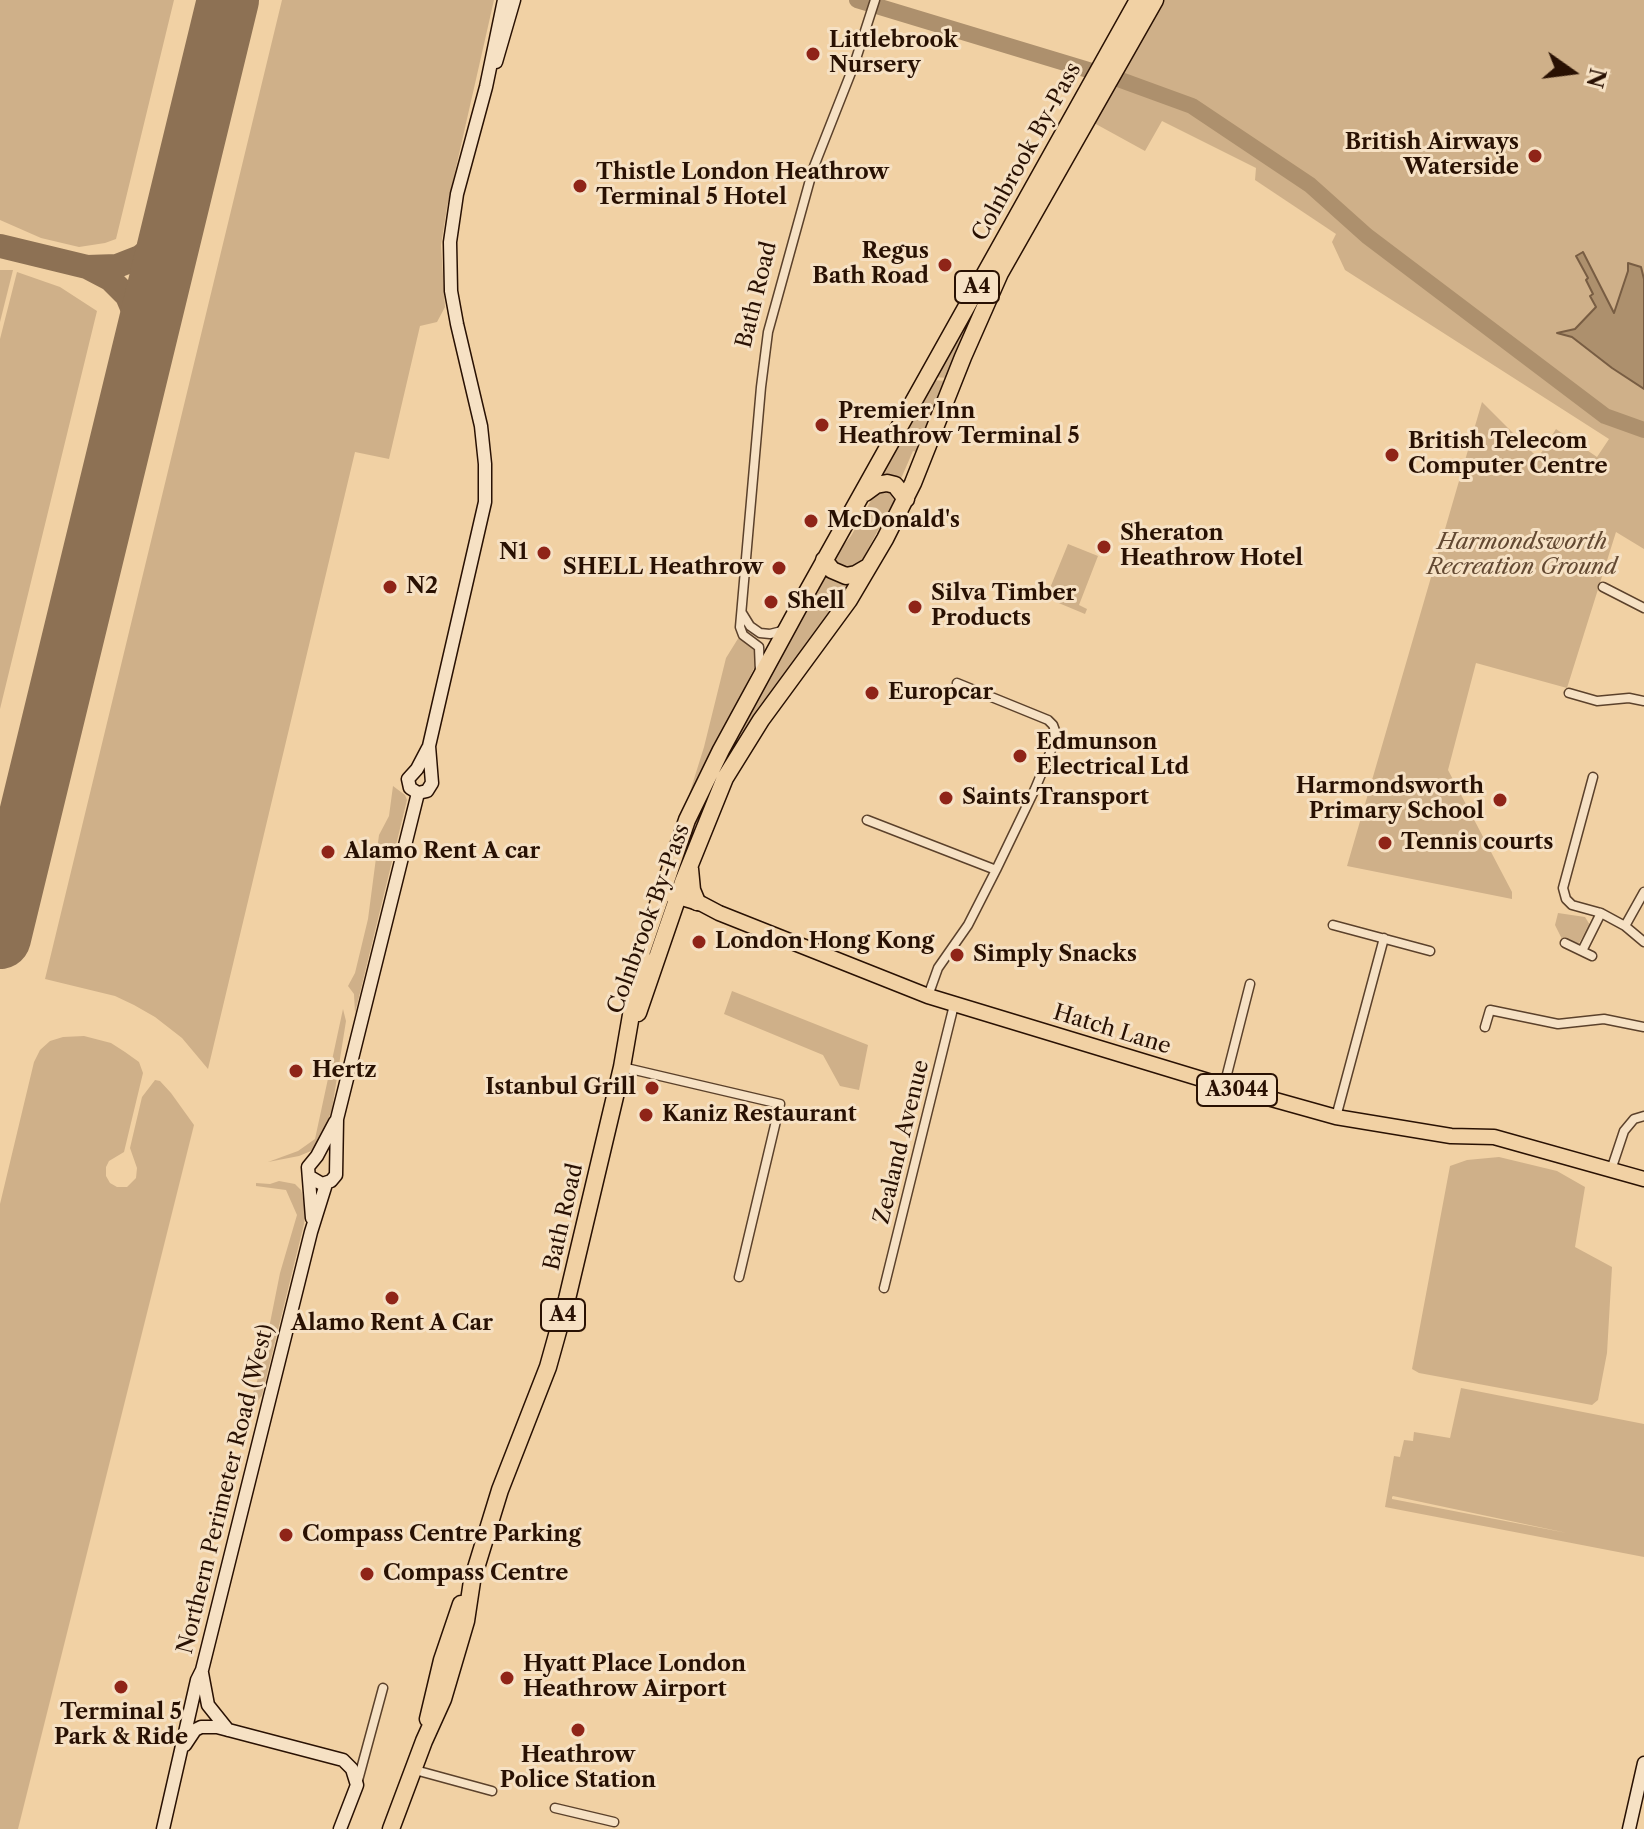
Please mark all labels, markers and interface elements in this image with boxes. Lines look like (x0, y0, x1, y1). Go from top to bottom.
place label: Littlebrook Nursery (829, 28, 958, 80)
north arrow (1532, 32, 1612, 112)
marker: Littlebrook Nursery (804, 45, 822, 63)
street label: Colnbrook By-Pass (967, 58, 1087, 246)
text: N (1580, 65, 1611, 90)
place label: British Airways Waterside (1345, 130, 1519, 182)
marker: British Airways Waterside (1526, 147, 1544, 165)
place label: Thistle London Heathrow Terminal 5 Hotel (596, 160, 889, 212)
marker: Thistle London Heathrow Terminal 5 Hotel (571, 177, 589, 195)
street label: Bath Road (731, 239, 783, 351)
place label: Regus Bath Road (812, 239, 929, 290)
marker: Regus Bath Road (936, 256, 954, 274)
road number: A4 (955, 271, 999, 303)
place label: Premier Inn Heathrow Terminal 5 (838, 399, 1080, 450)
marker: Premier Inn Heathrow Terminal 5 (813, 416, 831, 434)
place label: British Telecom Computer Centre (1408, 429, 1608, 480)
marker: British Telecom Computer Centre (1383, 446, 1401, 464)
place label: McDonald's (827, 508, 960, 534)
marker: McDonald's (802, 512, 820, 530)
place label: Sheraton Heathrow Hotel (1120, 521, 1303, 572)
park label: Harmondsworth Recreation Ground (1427, 530, 1617, 582)
marker: Sheraton Heathrow Hotel (1095, 538, 1113, 556)
place label: N1 (499, 540, 528, 566)
marker: N1 (535, 544, 553, 562)
place label: SHELL Heathrow (563, 555, 763, 581)
marker: SHELL Heathrow (770, 559, 788, 577)
place label: N2 (406, 574, 438, 600)
marker: N2 (381, 578, 399, 596)
place label: Silva Timber Products (931, 581, 1076, 632)
place label: Shell (787, 589, 845, 615)
marker: Shell (762, 593, 780, 611)
marker: Silva Timber Products (906, 598, 924, 616)
place label: Europcar (888, 680, 993, 706)
marker: Europcar (863, 684, 881, 702)
place label: Edmunson Electrical Ltd (1036, 730, 1189, 782)
marker: Edmunson Electrical Ltd (1011, 747, 1029, 765)
place label: Harmondsworth Primary School (1296, 774, 1484, 826)
place label: Saints Transport (962, 785, 1149, 811)
marker: Saints Transport (937, 789, 955, 807)
marker: Harmondsworth Primary School (1491, 791, 1509, 809)
street label: Colnbrook By-Pass (602, 820, 696, 1018)
place label: Tennis courts (1401, 830, 1553, 856)
marker: Tennis courts (1376, 834, 1394, 852)
place label: Alamo Rent A car (344, 839, 540, 865)
marker: Alamo Rent A car (319, 843, 337, 861)
place label: London Hong Kong (715, 929, 934, 955)
marker: London Hong Kong (690, 933, 708, 951)
place label: Simply Snacks (973, 942, 1137, 968)
marker: Simply Snacks (948, 946, 966, 964)
street label: Hatch Lane (1050, 1000, 1174, 1060)
street label: Zealand Avenue (869, 1057, 935, 1227)
place label: Hertz (312, 1058, 377, 1084)
marker: Hertz (287, 1062, 305, 1080)
road number: A3044 (1197, 1074, 1277, 1106)
place label: Istanbul Grill (485, 1075, 636, 1101)
marker: Istanbul Grill (643, 1079, 661, 1097)
place label: Kaniz Restaurant (662, 1102, 856, 1128)
marker: Kaniz Restaurant (637, 1106, 655, 1124)
street label: Bath Road (539, 1161, 589, 1273)
marker: Alamo Rent A Car (383, 1289, 401, 1307)
road number: A4 (541, 1299, 585, 1331)
place label: Alamo Rent A Car (291, 1311, 493, 1337)
street label: Northern Perimeter Road (West) (172, 1321, 280, 1657)
place label: Compass Centre Parking (302, 1522, 581, 1548)
marker: Compass Centre Parking (277, 1526, 295, 1544)
place label: Compass Centre (383, 1561, 568, 1587)
marker: Compass Centre (358, 1565, 376, 1583)
place label: Hyatt Place London Heathrow Airport (523, 1652, 746, 1704)
marker: Hyatt Place London Heathrow Airport (498, 1669, 516, 1687)
marker: Terminal 5 Park & Ride (112, 1678, 130, 1696)
place label: Terminal 5 Park & Ride (54, 1700, 188, 1752)
marker: Heathrow Police Station (569, 1721, 587, 1739)
place label: Heathrow Police Station (500, 1743, 656, 1794)

